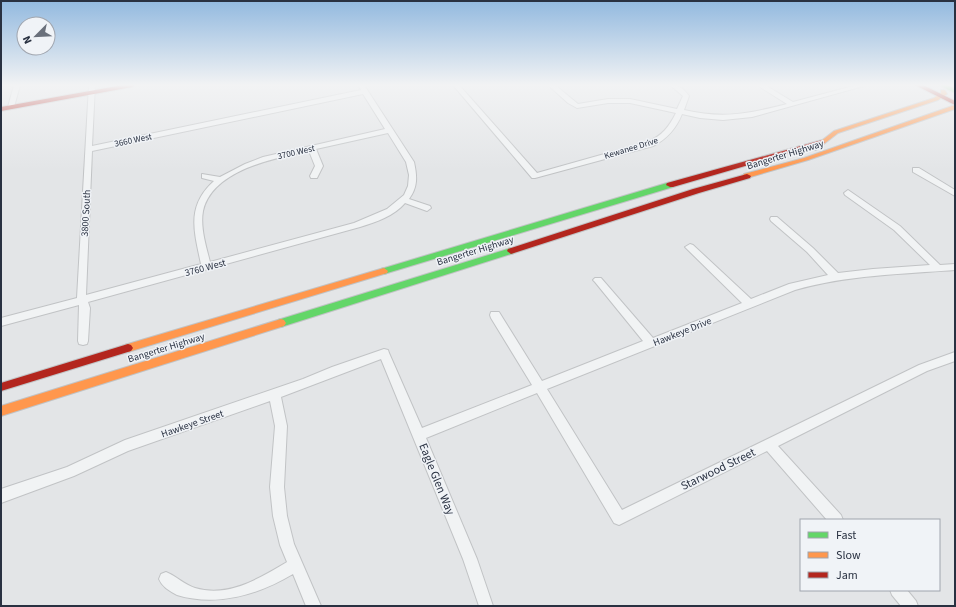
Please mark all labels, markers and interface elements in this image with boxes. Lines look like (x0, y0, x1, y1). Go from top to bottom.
north arrow (16, 16, 56, 56)
text: N (19, 33, 36, 46)
street label: 3660 West (113, 130, 153, 151)
street label: Kewanee Drive (603, 134, 660, 163)
street label: Bangerter Highway (745, 137, 826, 173)
street label: 3700 West (276, 142, 316, 163)
street label: 3800 South (78, 189, 94, 237)
street label: Bangerter Highway (435, 233, 516, 269)
street label: 3760 West (183, 256, 228, 280)
street label: Hawkeye Drive (651, 314, 714, 350)
street label: Bangerter Highway (126, 330, 207, 366)
street label: Hawkeye Street (159, 407, 226, 441)
street label: Eagle Glen Way (414, 441, 459, 518)
street label: Starwood Street (678, 444, 758, 495)
legend (800, 519, 940, 591)
text: Fast (836, 527, 856, 544)
text: Slow (836, 547, 861, 564)
text: Jam (836, 567, 858, 584)

